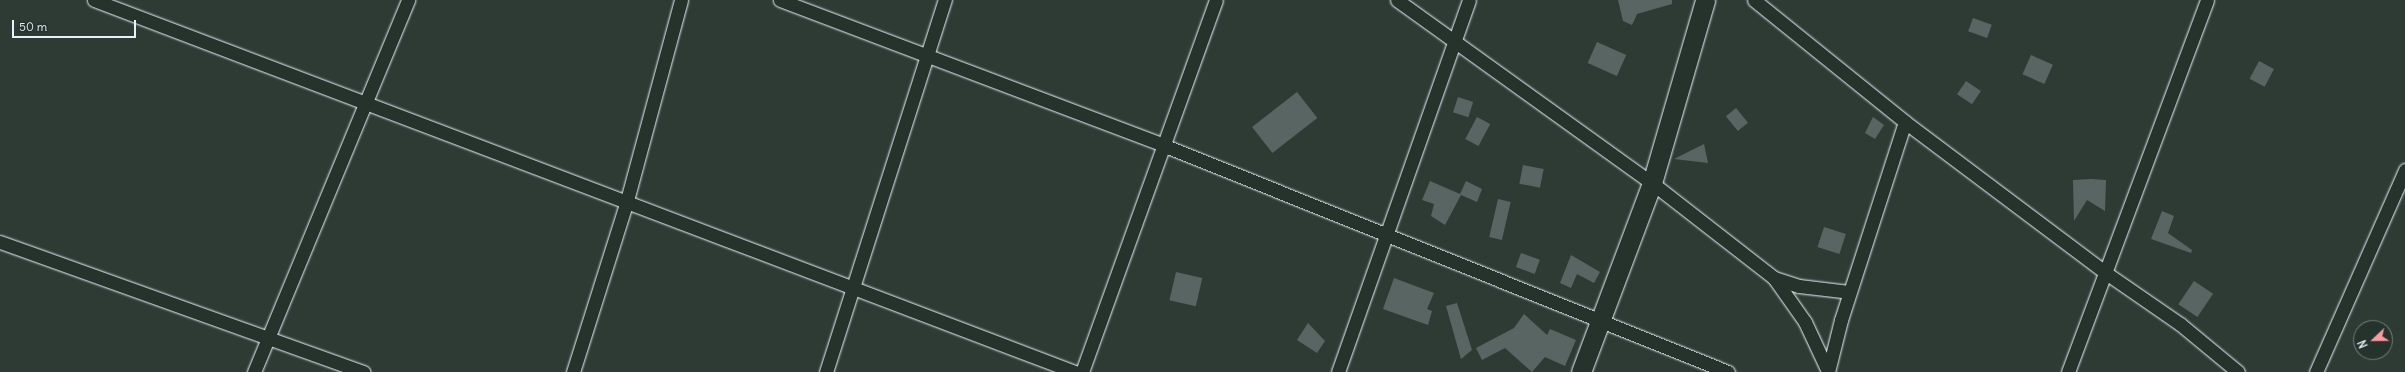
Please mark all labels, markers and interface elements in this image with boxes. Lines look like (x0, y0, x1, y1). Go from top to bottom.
scale bar (14, 12, 138, 38)
text: 50 m (19, 19, 47, 34)
north arrow (2353, 320, 2393, 360)
text: N (2355, 338, 2371, 350)

